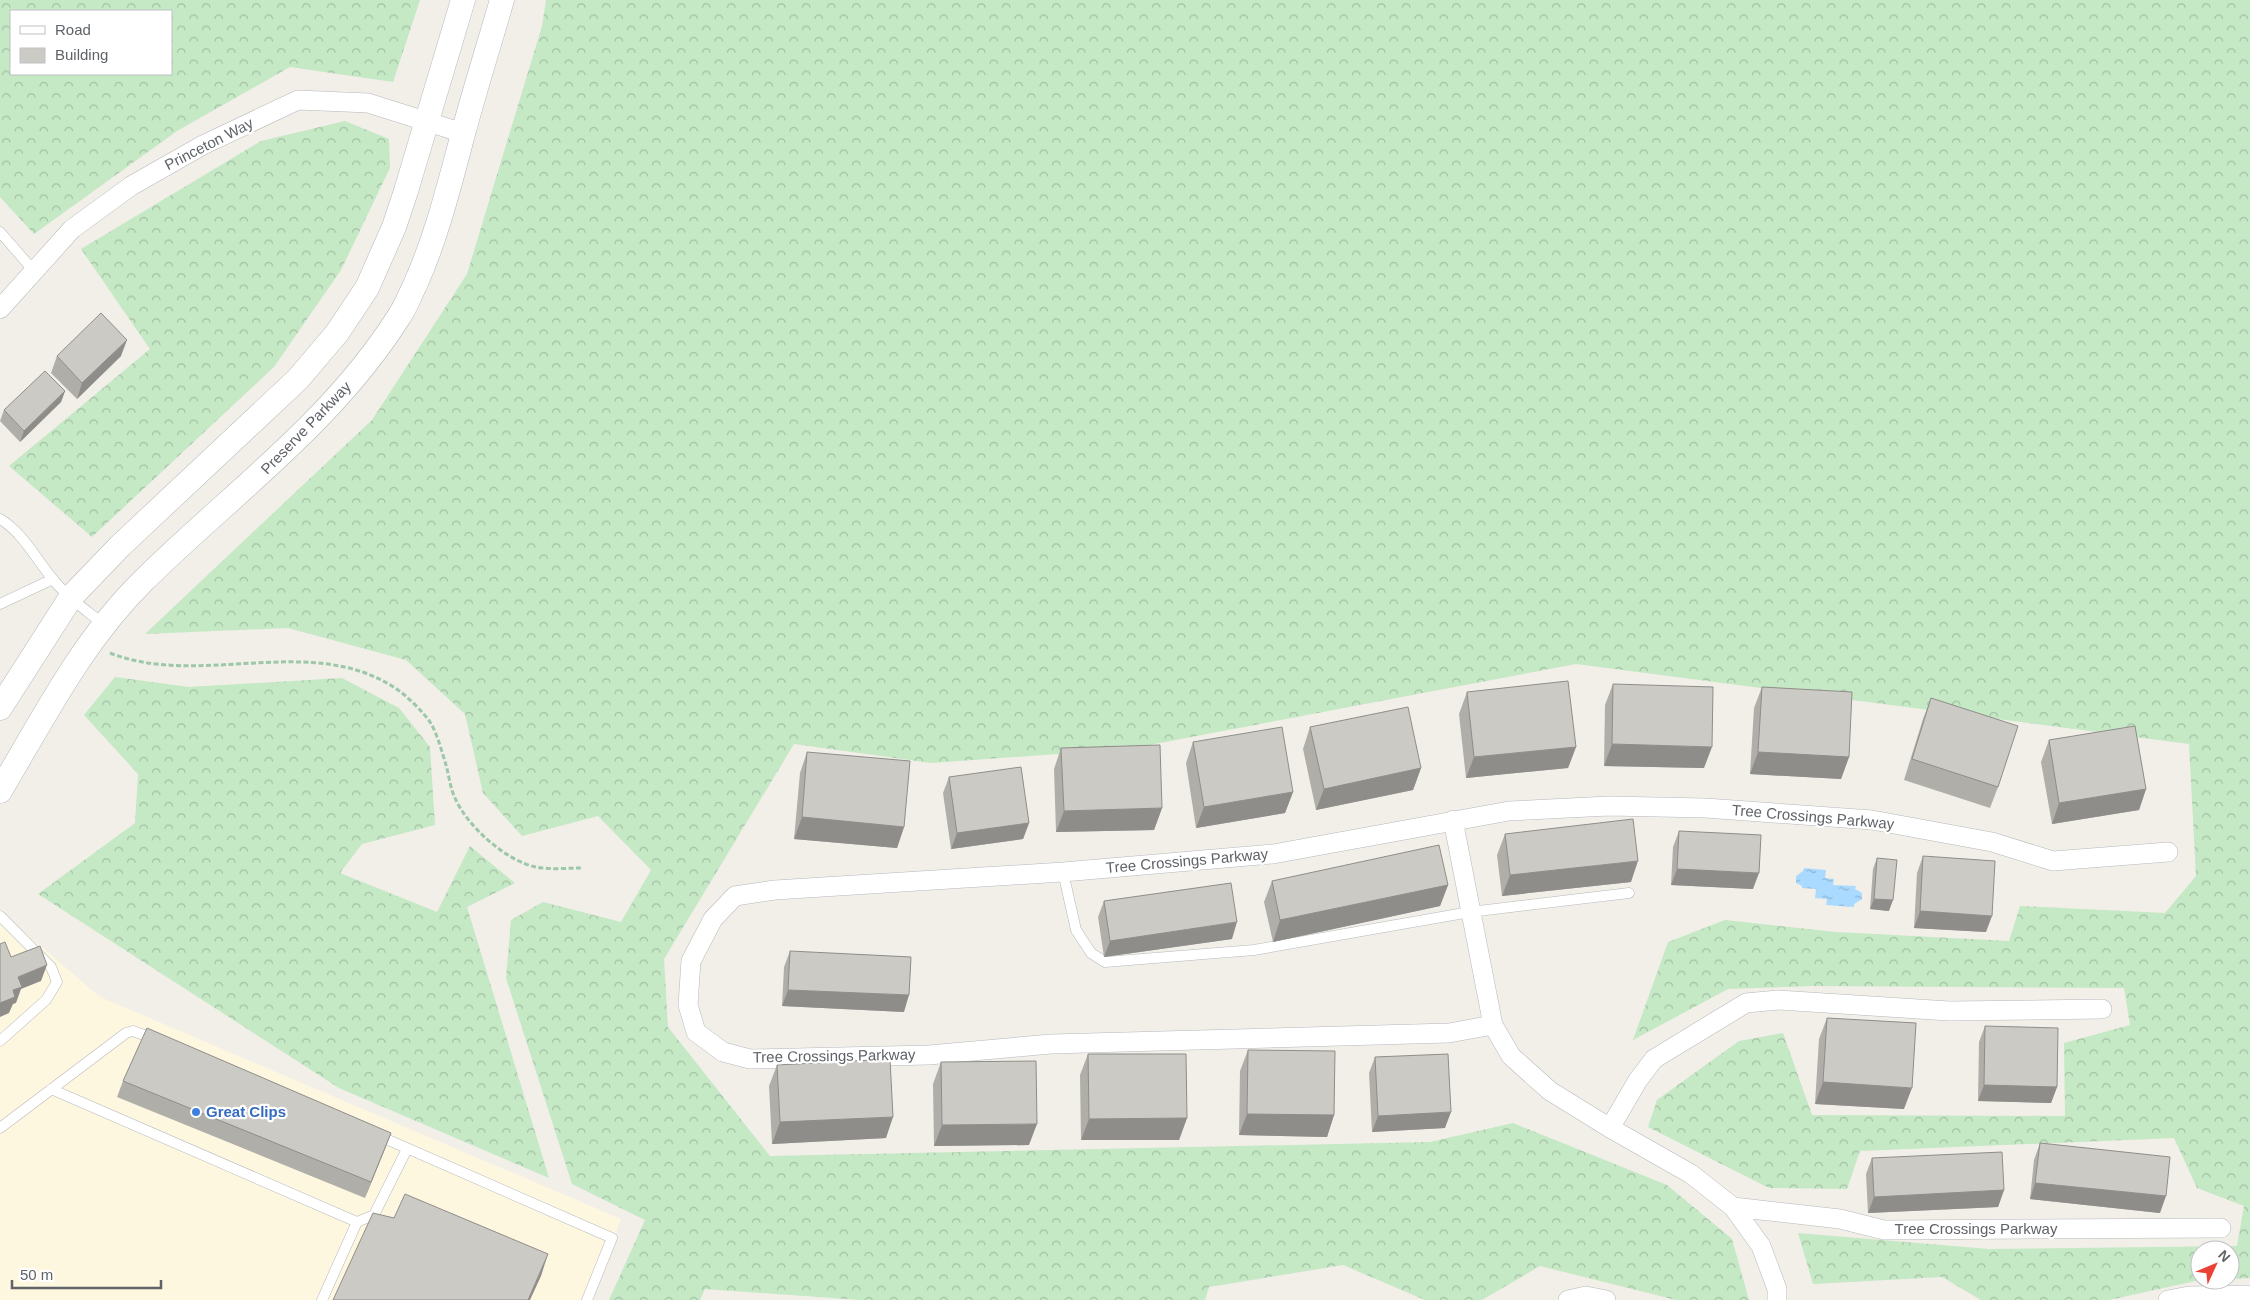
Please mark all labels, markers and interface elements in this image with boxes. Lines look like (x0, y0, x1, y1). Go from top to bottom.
legend (10, 10, 172, 75)
text: Road (55, 21, 91, 38)
text: Building (55, 46, 108, 63)
street label: Princeton Way (162, 114, 256, 173)
street label: Preserve Parkway (257, 378, 354, 477)
street label: Tree Crossings Parkway (1731, 801, 1895, 832)
street label: Tree Crossings Parkway (1105, 845, 1269, 876)
street label: Tree Crossings Parkway (752, 1046, 916, 1065)
place label: Great Clips (206, 1103, 286, 1120)
marker: Great Clips (190, 1106, 202, 1118)
street label: Tree Crossings Parkway (1895, 1220, 2058, 1237)
north arrow (2190, 1240, 2240, 1290)
text: N (2215, 1247, 2234, 1265)
scale bar (12, 1258, 161, 1290)
text: 50 m (20, 1266, 53, 1283)

